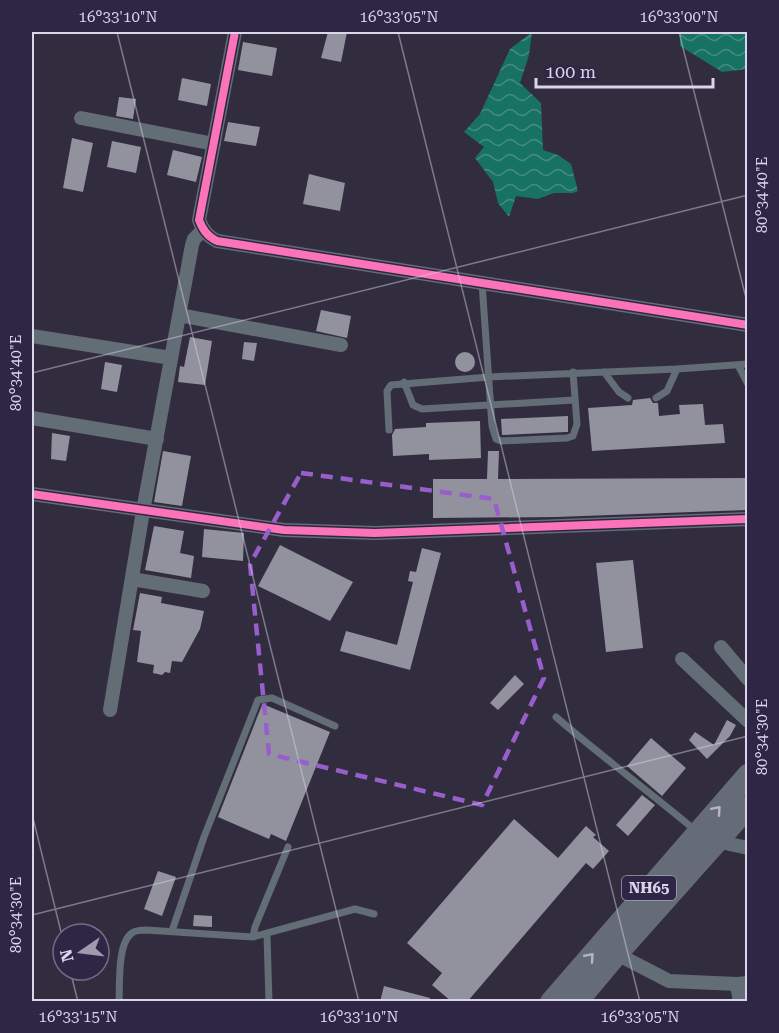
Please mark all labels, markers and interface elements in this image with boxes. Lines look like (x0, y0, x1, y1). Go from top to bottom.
text: 16°33'10"N (78, 8, 158, 26)
text: 16°33'05"N (359, 8, 439, 26)
text: 16°33'00"N (639, 8, 719, 26)
scale bar (536, 51, 713, 89)
text: 100 m (545, 61, 596, 82)
text: 80°34'40"E (753, 157, 771, 233)
text: 80°34'40"E (7, 335, 25, 411)
text: 80°34'30"E (753, 699, 771, 775)
one-way arrow (710, 806, 721, 817)
road number: NH65 (622, 876, 676, 900)
text: 80°34'30"E (7, 877, 25, 953)
north arrow (51, 922, 111, 982)
text: N (56, 947, 78, 964)
one-way arrow (582, 953, 593, 964)
text: 16°33'15"N (38, 1008, 118, 1026)
text: 16°33'10"N (319, 1008, 399, 1026)
text: 16°33'05"N (600, 1008, 680, 1026)

